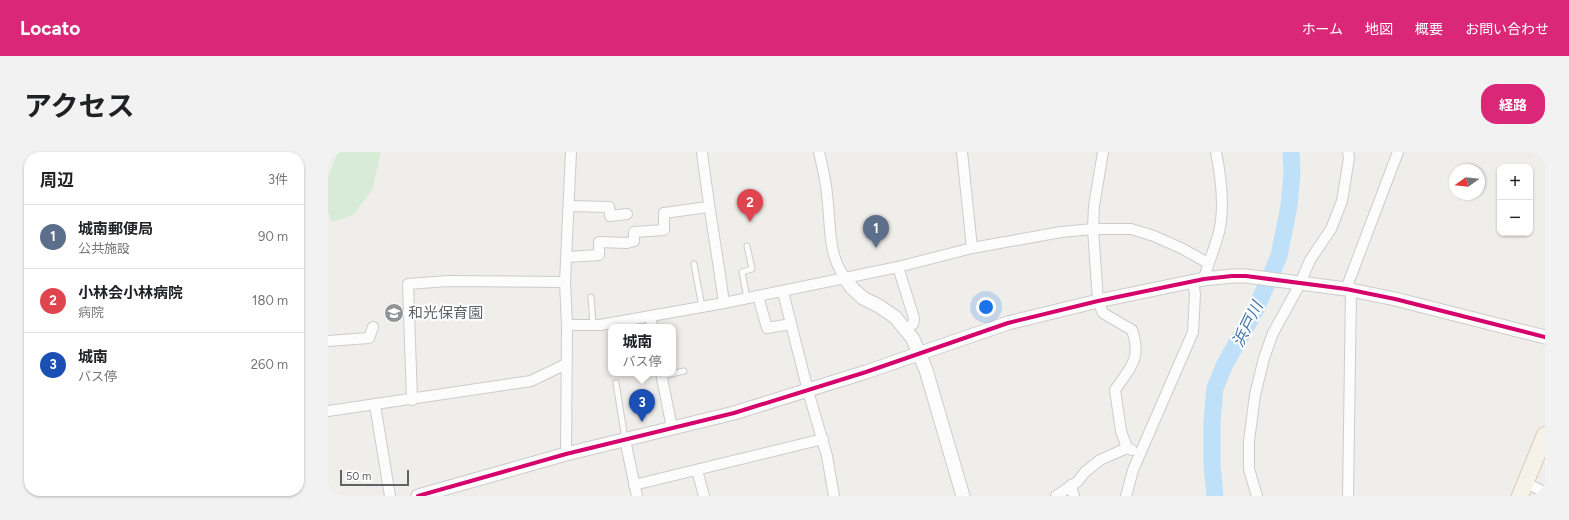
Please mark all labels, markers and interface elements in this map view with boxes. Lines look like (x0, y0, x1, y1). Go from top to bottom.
text: Locato (20, 17, 80, 40)
text: ホーム (1301, 21, 1343, 38)
text: 地図 (1365, 21, 1393, 38)
text: 概要 (1415, 21, 1443, 38)
text: お問い合わせ (1465, 21, 1549, 38)
button: 経路 (1481, 84, 1545, 124)
text: アクセス (24, 89, 135, 123)
north arrow (1449, 164, 1485, 200)
map controls (1497, 164, 1533, 236)
button: + (1497, 164, 1533, 200)
text: 周辺 (40, 170, 74, 190)
text: 3件 (268, 172, 288, 187)
pin: 2 (737, 189, 763, 222)
button: − (1497, 200, 1533, 236)
pin: 1 (863, 215, 889, 248)
text: 城南郵便局 (78, 220, 153, 238)
text: 1 (50, 229, 56, 244)
text: 90 m (258, 229, 288, 244)
text: 公共施設 (78, 241, 130, 256)
text: 小林会小林病院 (78, 284, 183, 302)
text: 2 (49, 293, 57, 308)
text: 180 m (252, 293, 288, 308)
your location (976, 297, 996, 317)
water label: 浜戸川 (1228, 297, 1267, 350)
school or university icon: 和光保育園 (383, 302, 405, 324)
place label: 和光保育園 (408, 304, 483, 322)
text: 病院 (78, 305, 104, 320)
popup (608, 324, 676, 376)
text: 城南 (622, 333, 653, 351)
text: 城南 (78, 348, 108, 366)
text: バス停 (622, 354, 662, 369)
text: 3 (49, 357, 57, 372)
text: 260 m (251, 357, 288, 372)
text: バス停 (78, 369, 117, 384)
pin: 3 (629, 389, 655, 422)
scale bar (340, 468, 409, 487)
text: 50 m (346, 470, 371, 483)

